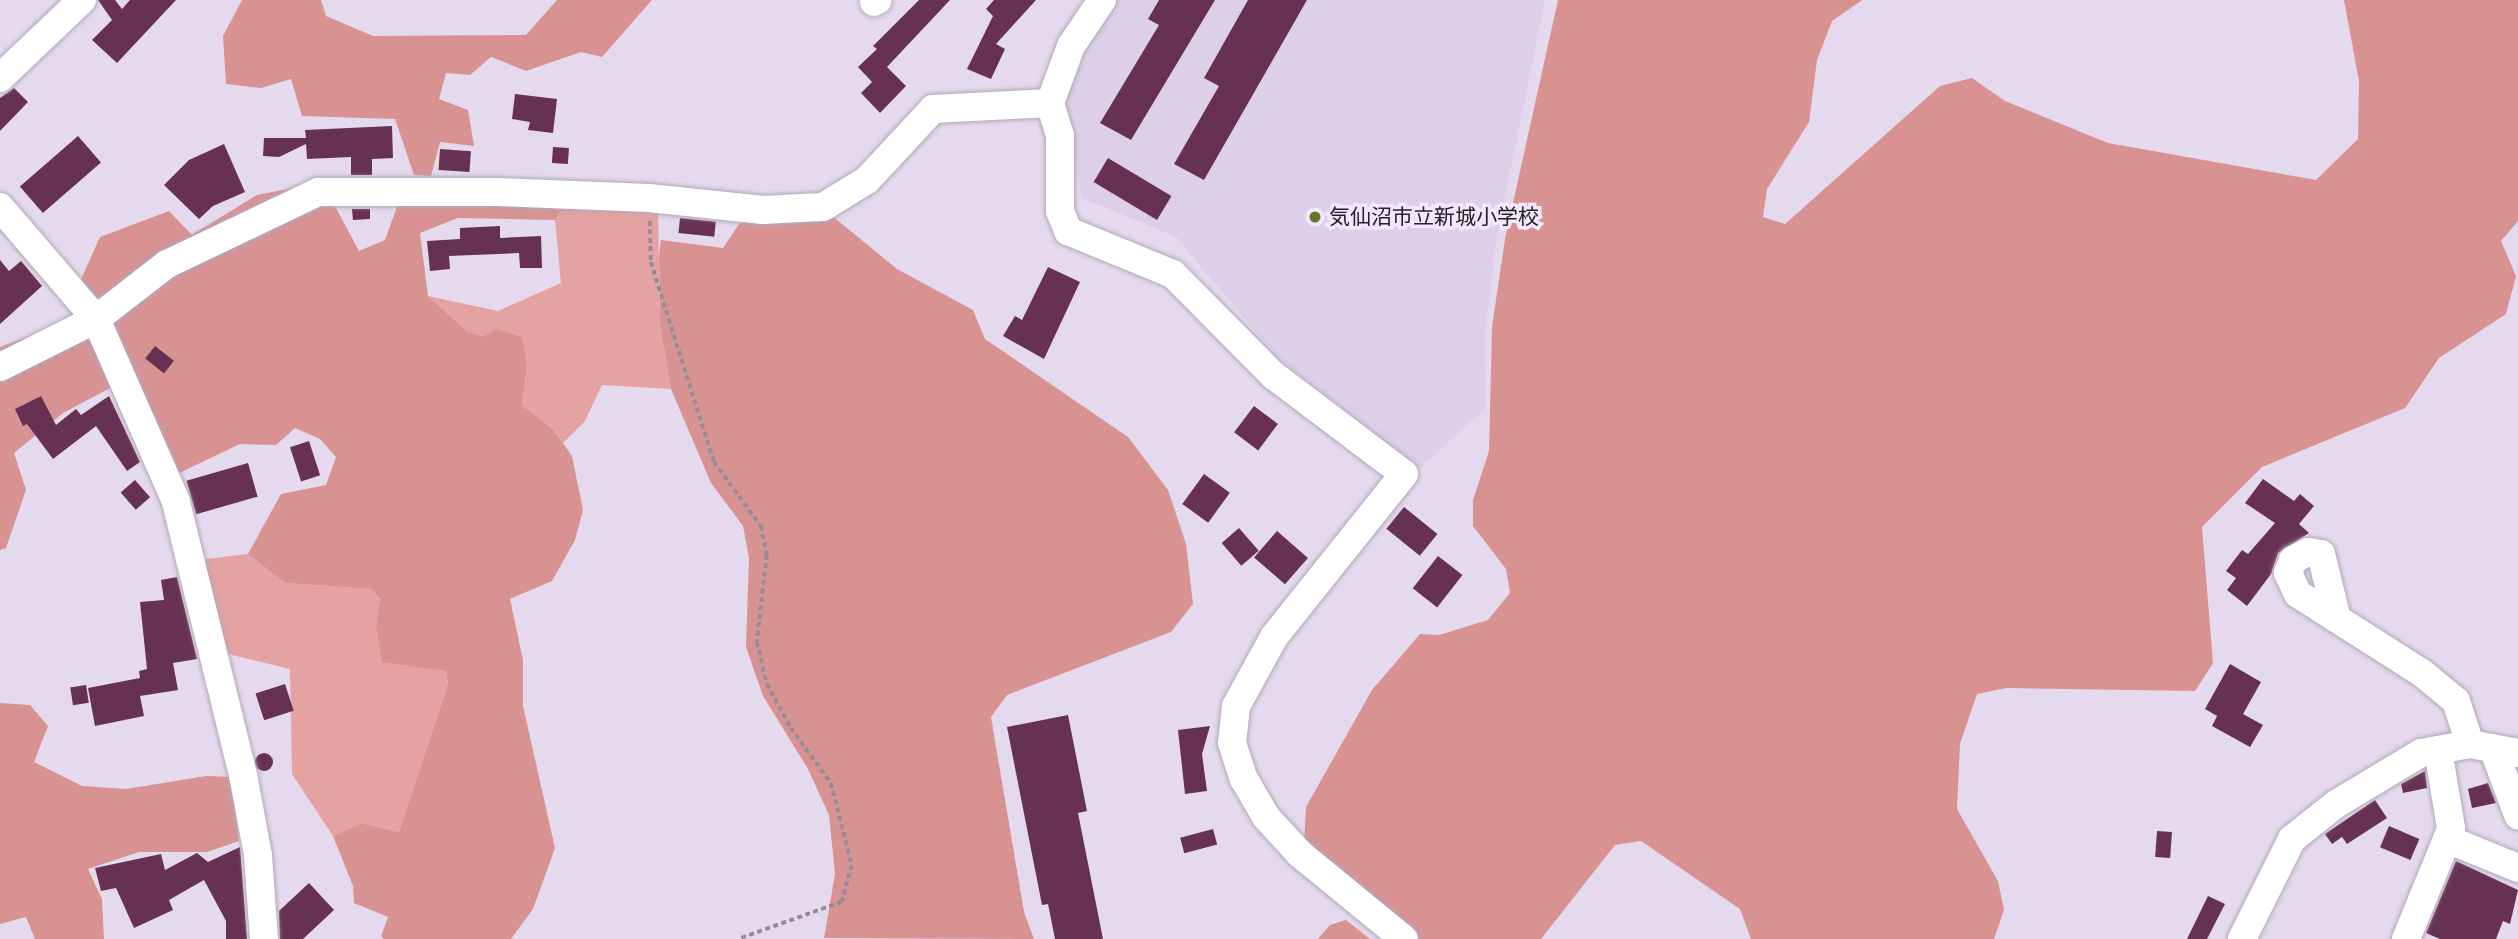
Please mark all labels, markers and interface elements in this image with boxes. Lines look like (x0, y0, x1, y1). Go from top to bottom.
place label: 気仙沼市立新城小学校 (1329, 204, 1539, 230)
marker: 気仙沼市立新城小学校 (1307, 209, 1323, 225)

